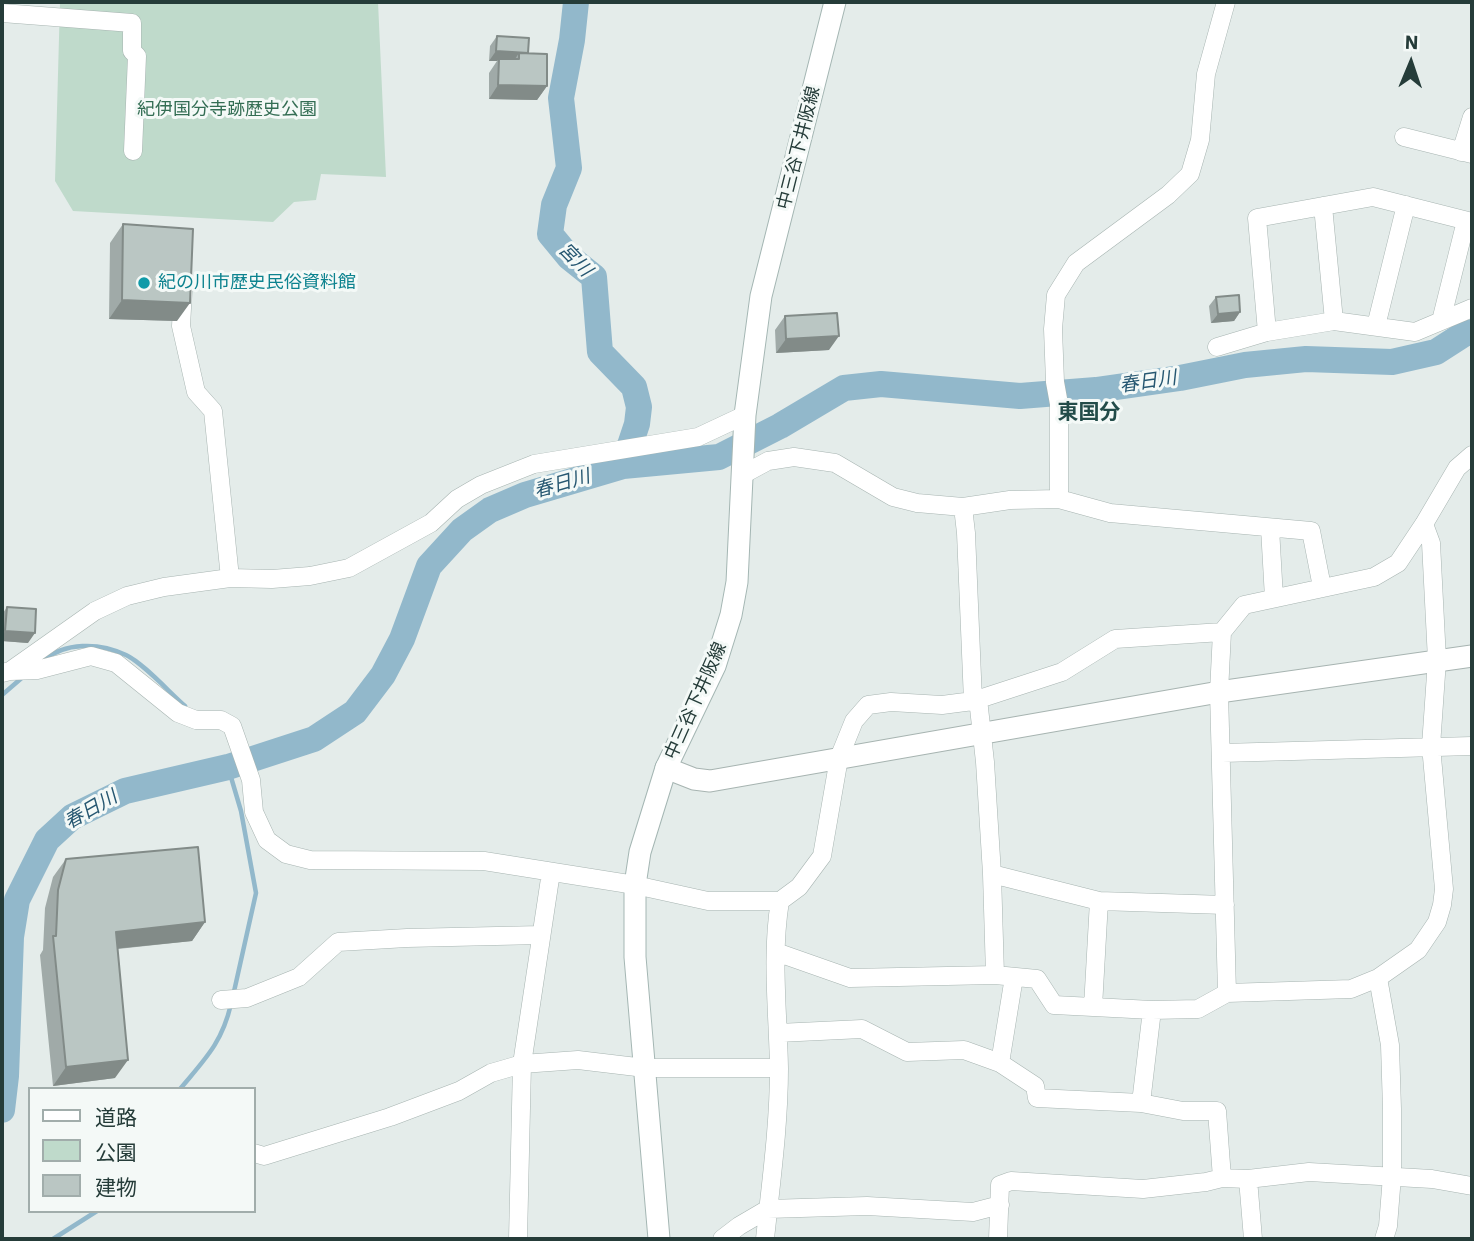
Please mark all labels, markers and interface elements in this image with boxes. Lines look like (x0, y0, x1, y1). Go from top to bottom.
north arrow (1376, 28, 1446, 98)
text: N (1404, 30, 1419, 54)
street label: 中三谷下井阪線 (773, 84, 825, 212)
park label: 紀伊国分寺跡歴史公園 (137, 99, 317, 121)
water label: 宮川 (554, 238, 596, 282)
place label: 紀の川市歴史民俗資料館 (158, 272, 356, 294)
marker: 紀の川市歴史民俗資料館 (136, 275, 152, 291)
water label: 春日川 (1118, 367, 1178, 397)
district label: 東国分 (1058, 400, 1120, 426)
water label: 春日川 (531, 465, 593, 503)
street label: 中三谷下井阪線 (661, 639, 731, 763)
water label: 春日川 (61, 786, 121, 834)
legend (28, 1087, 256, 1213)
text: 道路 (95, 1103, 137, 1131)
text: 公園 (95, 1138, 137, 1166)
text: 建物 (95, 1173, 137, 1201)

